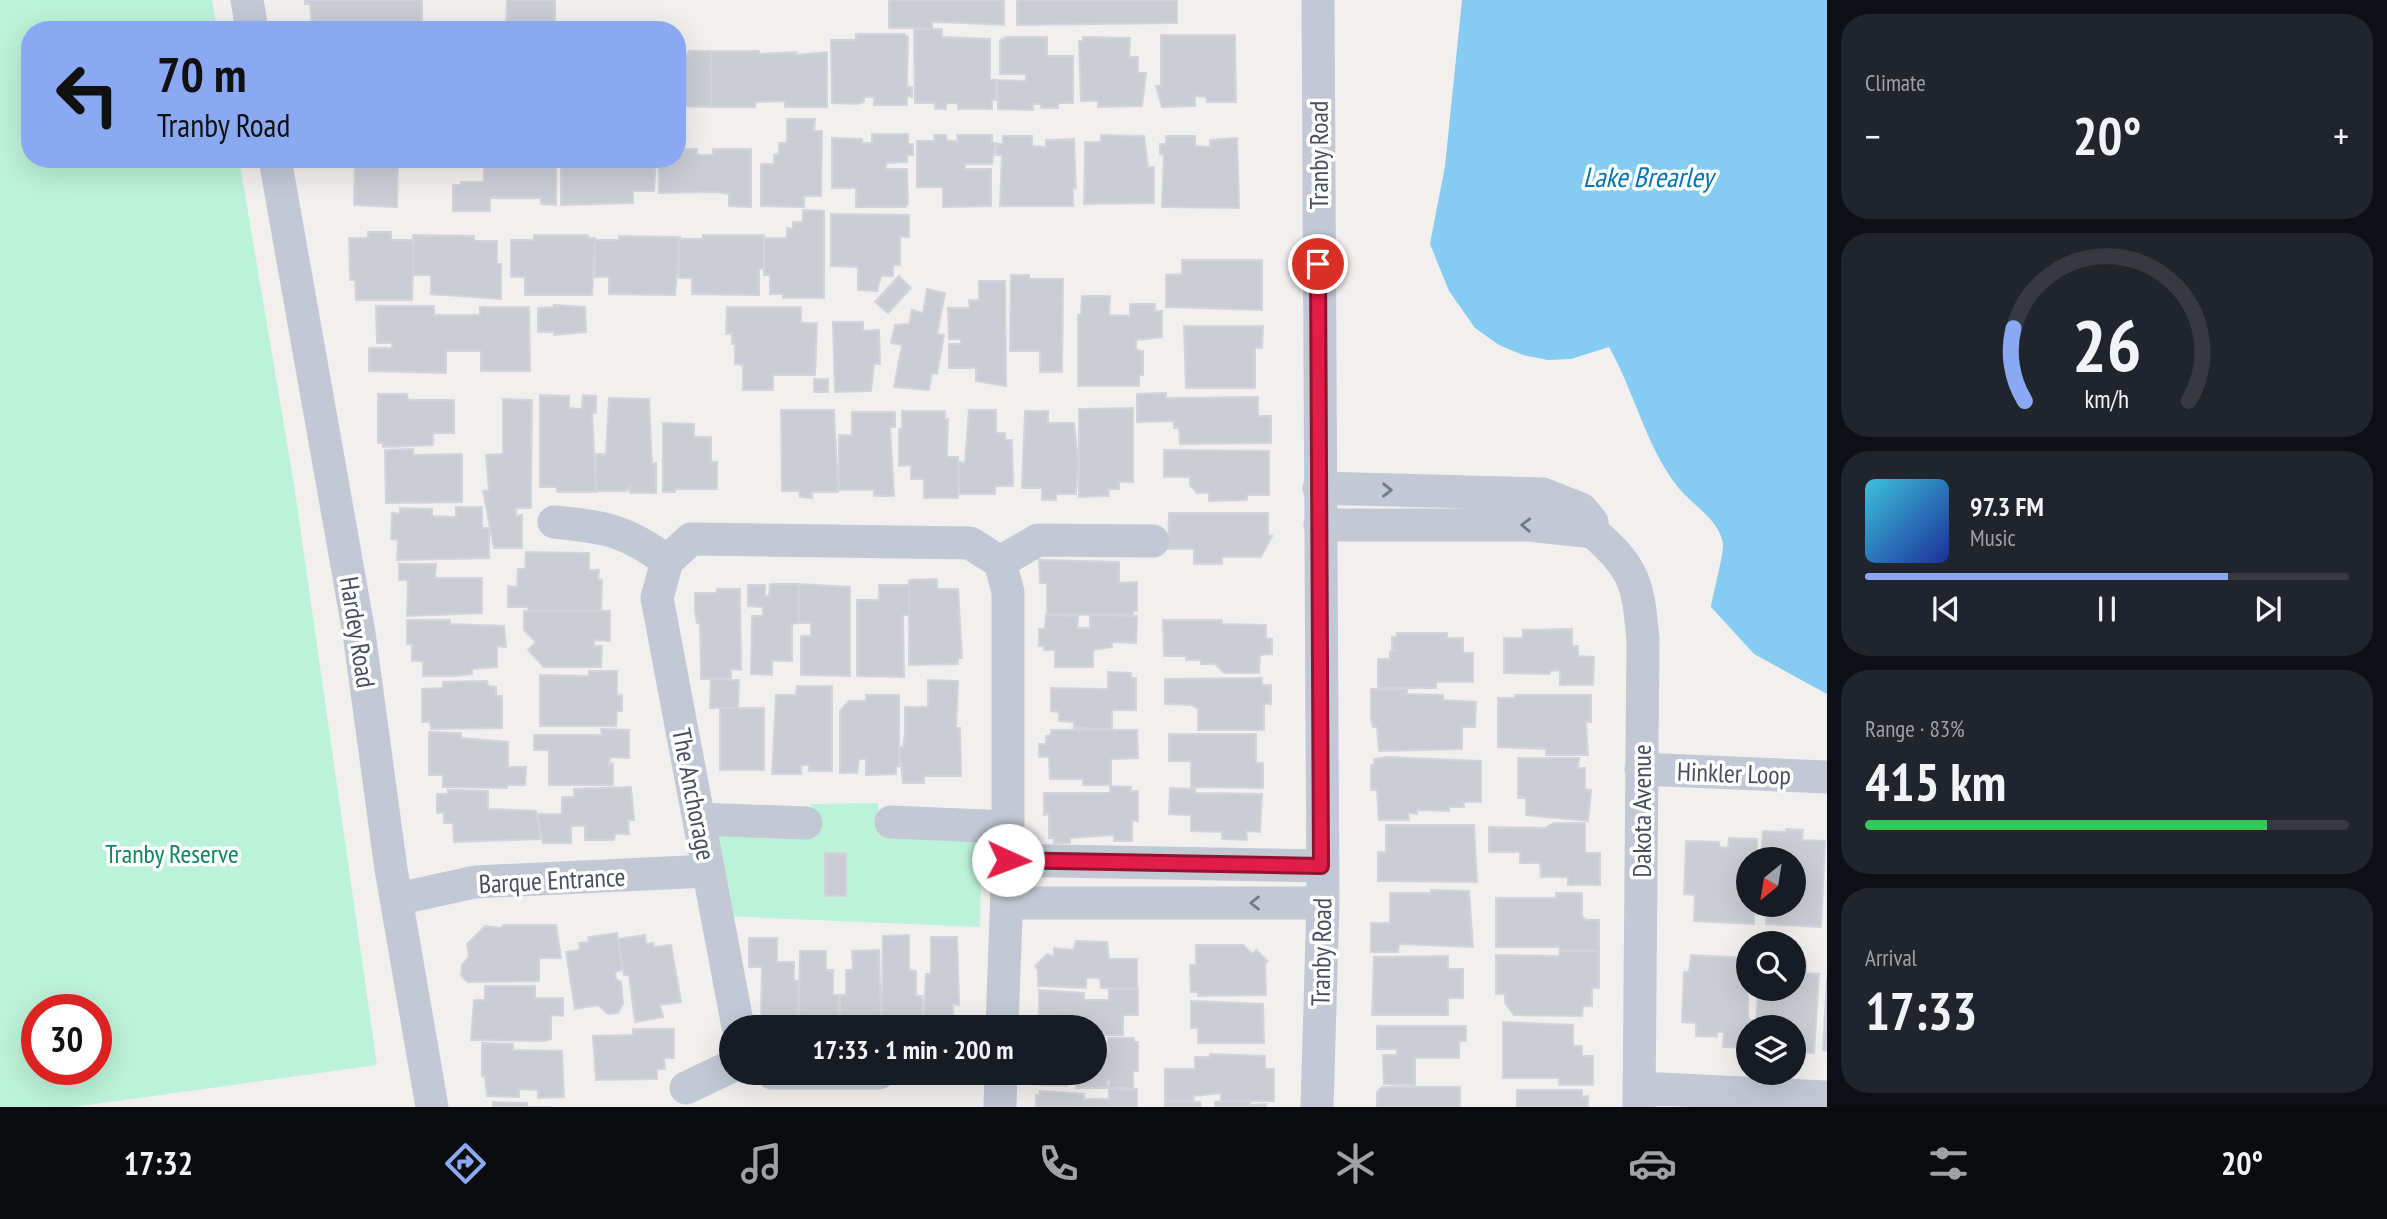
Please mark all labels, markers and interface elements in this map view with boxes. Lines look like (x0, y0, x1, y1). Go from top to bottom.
text: 70 m (157, 42, 246, 106)
icon: left (42, 49, 133, 140)
text: Climate (1865, 68, 1926, 97)
street label: Tranby Road (1302, 101, 1335, 209)
text: 20° (2073, 102, 2141, 169)
text: Tranby Road (157, 104, 290, 146)
text: − (1865, 111, 1881, 160)
text: + (2333, 111, 2349, 160)
water label: Lake Brearley (1583, 158, 1716, 195)
pin (1288, 234, 1348, 294)
icon: arrive (1299, 245, 1337, 283)
text: 26 (2072, 297, 2142, 391)
text: km/h (2085, 383, 2129, 415)
one-way arrow (1383, 482, 1393, 498)
text: 97.3 FM (1970, 490, 2044, 523)
one-way arrow (1520, 518, 1531, 533)
text: Music (1970, 523, 2016, 552)
street label: Hardey Road (333, 574, 383, 690)
icon: previous (1927, 590, 1965, 628)
icon: pause (2088, 590, 2126, 628)
icon: next (2249, 590, 2287, 628)
text: Range · 83% (1865, 714, 1965, 743)
street label: The Anchorage (665, 725, 723, 863)
street label: Dakota Avenue (1625, 744, 1658, 878)
text: 415 km (1865, 748, 2006, 815)
street label: Hinkler Loop (1676, 755, 1792, 791)
position arrow (971, 823, 1045, 897)
park label: Tranby Reserve (105, 837, 239, 870)
north arrow (1736, 847, 1806, 917)
map controls (1736, 847, 1806, 1085)
street label: Barque Entrance (478, 860, 626, 900)
one-way arrow (1249, 895, 1260, 911)
street label: Tranby Road (1304, 898, 1338, 1006)
button: search (1736, 931, 1806, 1001)
text: Arrival (1865, 943, 1917, 972)
text: 17:33 (1865, 977, 1977, 1044)
speed limit sign: 30 (21, 994, 112, 1085)
button: layers (1736, 1015, 1806, 1085)
text: 17:33 · 1 min · 200 m (813, 1033, 1013, 1066)
icon: directions (441, 1139, 490, 1188)
icon: music (737, 1139, 786, 1188)
icon: phone (1034, 1139, 1083, 1188)
icon: climate (1331, 1139, 1380, 1188)
icon: car (1628, 1139, 1677, 1188)
icon: filters (1924, 1139, 1973, 1188)
text: 17:32 (124, 1142, 193, 1184)
text: 20° (2221, 1142, 2263, 1184)

